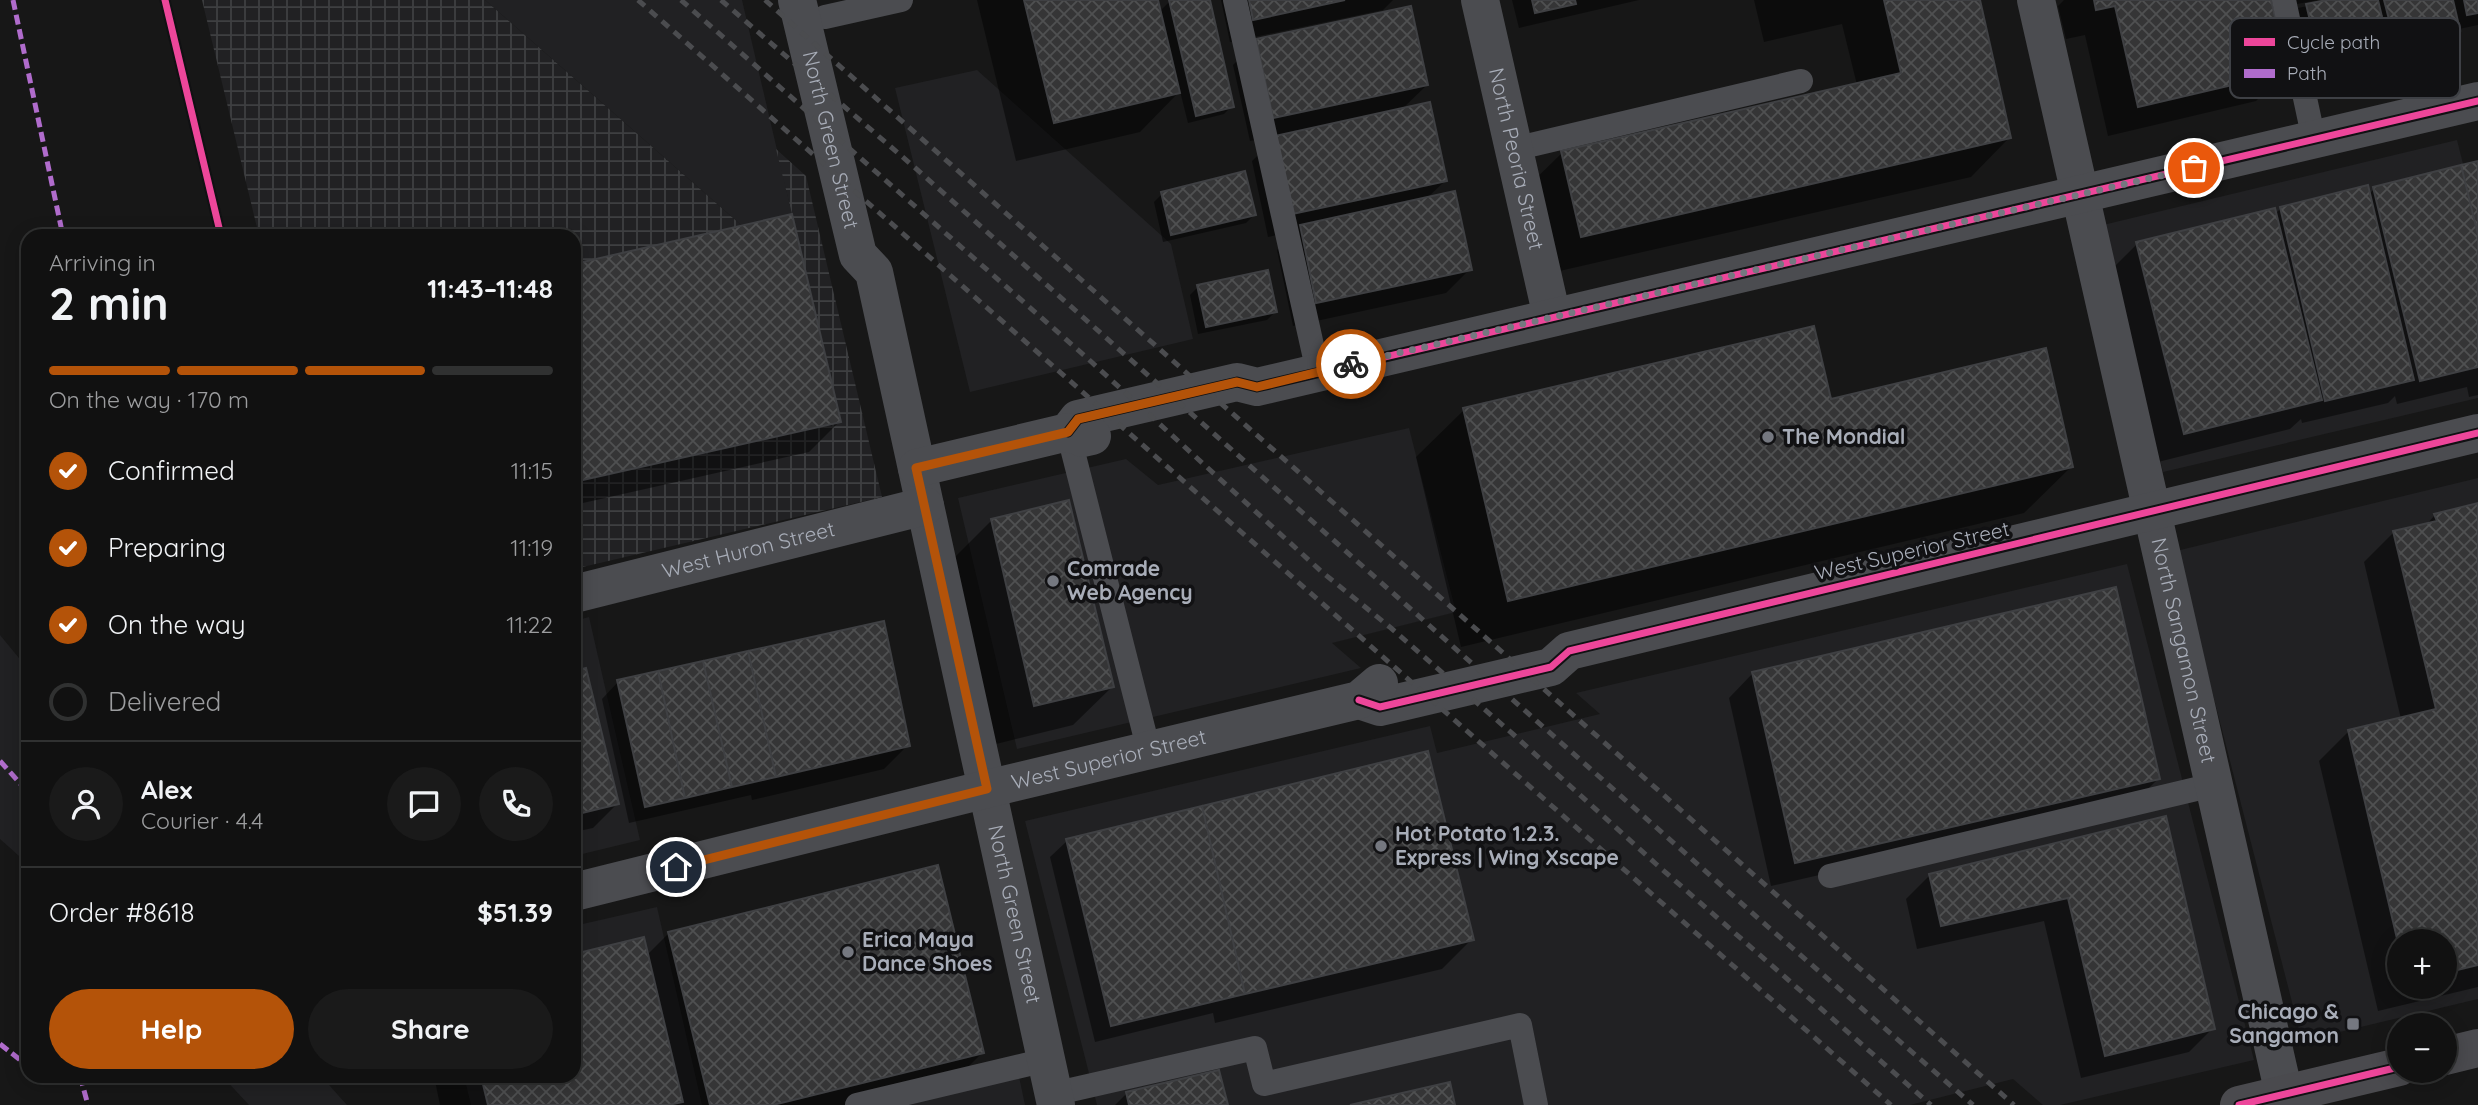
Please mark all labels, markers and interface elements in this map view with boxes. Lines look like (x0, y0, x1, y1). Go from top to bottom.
legend (2230, 18, 2460, 98)
text: Cycle path (2287, 30, 2380, 54)
street label: North Green Street (798, 48, 865, 231)
text: Path (2287, 61, 2327, 85)
street label: North Peoria Street (1484, 65, 1550, 252)
pin (2164, 138, 2224, 198)
icon: bag (2175, 149, 2213, 187)
text: Arriving in (49, 248, 156, 277)
text: 11:43–11:48 (427, 272, 553, 305)
text: 2 min (49, 274, 169, 332)
courier (1316, 329, 1386, 399)
icon: bike (1332, 345, 1370, 383)
text: On the way · 170 m (49, 385, 249, 414)
place label: The Mondial (1782, 423, 1906, 449)
marker: The Mondial (1760, 429, 1776, 445)
icon: check (49, 452, 87, 490)
text: Confirmed (108, 454, 235, 487)
text: 11:15 (511, 456, 553, 485)
street label: West Huron Street (659, 515, 837, 583)
street label: West Superior Street (1812, 515, 2012, 585)
icon: check (49, 529, 87, 567)
text: Preparing (108, 531, 226, 564)
text: 11:19 (510, 533, 553, 562)
street label: North Sangamon Street (2146, 535, 2223, 766)
place label: Comrade Web Agency (1067, 555, 1193, 605)
marker: Comrade Web Agency (1045, 573, 1061, 589)
icon: check (49, 606, 87, 644)
text: On the way (108, 608, 246, 641)
text: 11:22 (506, 610, 553, 639)
text: Delivered (108, 685, 221, 718)
street label: West Superior Street (1009, 723, 1209, 795)
button: person (49, 767, 123, 841)
button: chat (387, 767, 461, 841)
button: phone (479, 767, 553, 841)
text: Alex (141, 773, 192, 806)
text: Courier · 4.4 (141, 806, 263, 835)
place label: Hot Potato 1.2.3. Express | Wing Xscape (1395, 820, 1619, 870)
street label: North Green Street (983, 822, 1047, 1006)
pin (646, 837, 706, 897)
marker: Hot Potato 1.2.3. Express | Wing Xscape (1373, 838, 1389, 854)
icon: home (657, 848, 695, 886)
text: Order #8618 (49, 896, 194, 929)
text: $51.39 (477, 896, 553, 929)
place label: Erica Maya Dance Shoes (862, 926, 992, 976)
map controls (2387, 929, 2457, 1083)
button: + (2387, 929, 2457, 999)
marker: Erica Maya Dance Shoes (840, 944, 856, 960)
button: Help (49, 989, 294, 1069)
button: Share (308, 989, 553, 1069)
place label: Chicago & Sangamon (2229, 998, 2339, 1048)
button: − (2387, 1013, 2457, 1083)
marker: Chicago & Sangamon (2345, 1016, 2361, 1032)

